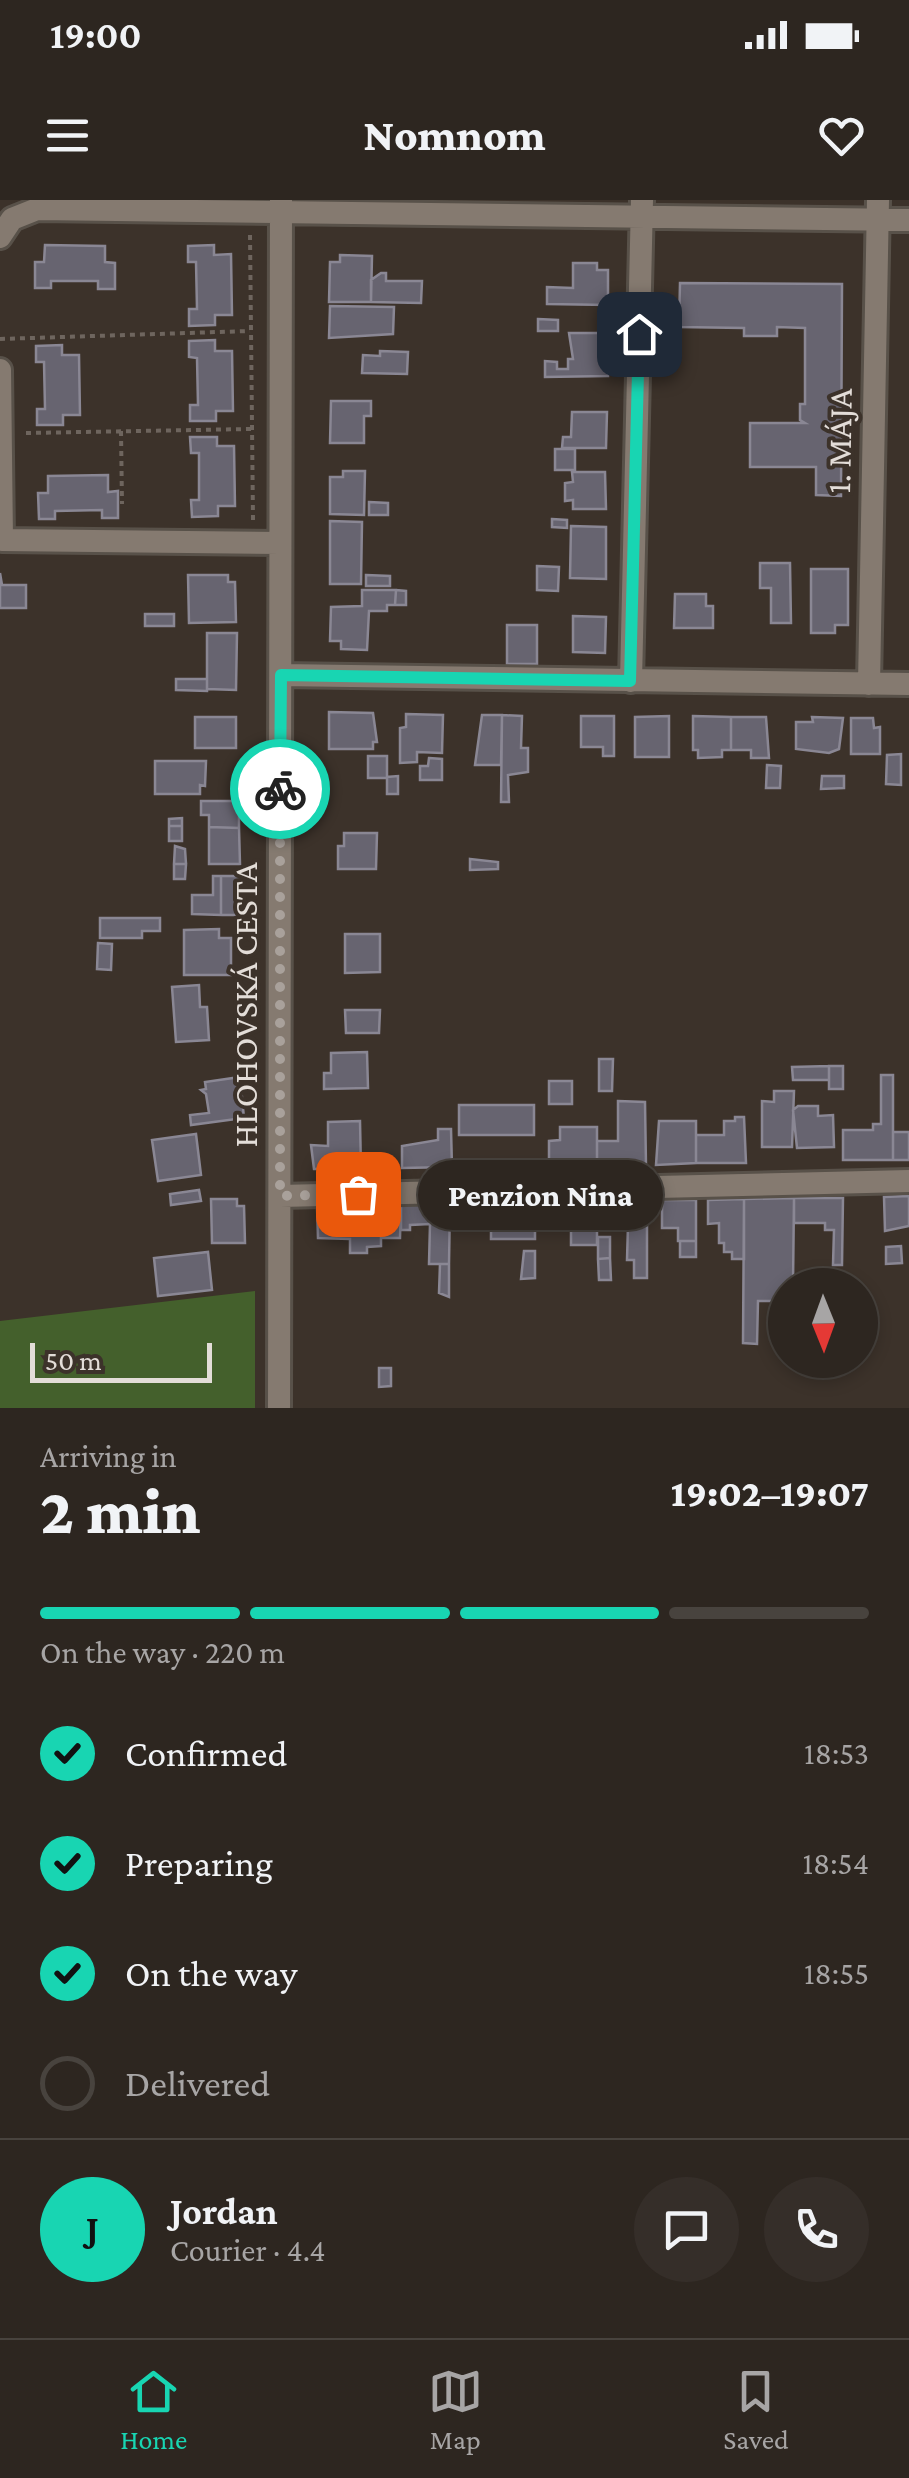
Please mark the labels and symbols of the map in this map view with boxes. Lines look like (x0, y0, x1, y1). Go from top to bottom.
pin (597, 292, 682, 377)
street label: 1. MÁJA (819, 388, 860, 494)
courier (230, 739, 330, 839)
street label: HLOHOVSKÁ CESTA (226, 862, 265, 1148)
pin (316, 1152, 401, 1237)
callout: Penzion Nina (418, 1159, 663, 1229)
north arrow (768, 1268, 878, 1378)
scale bar (30, 1338, 212, 1382)

